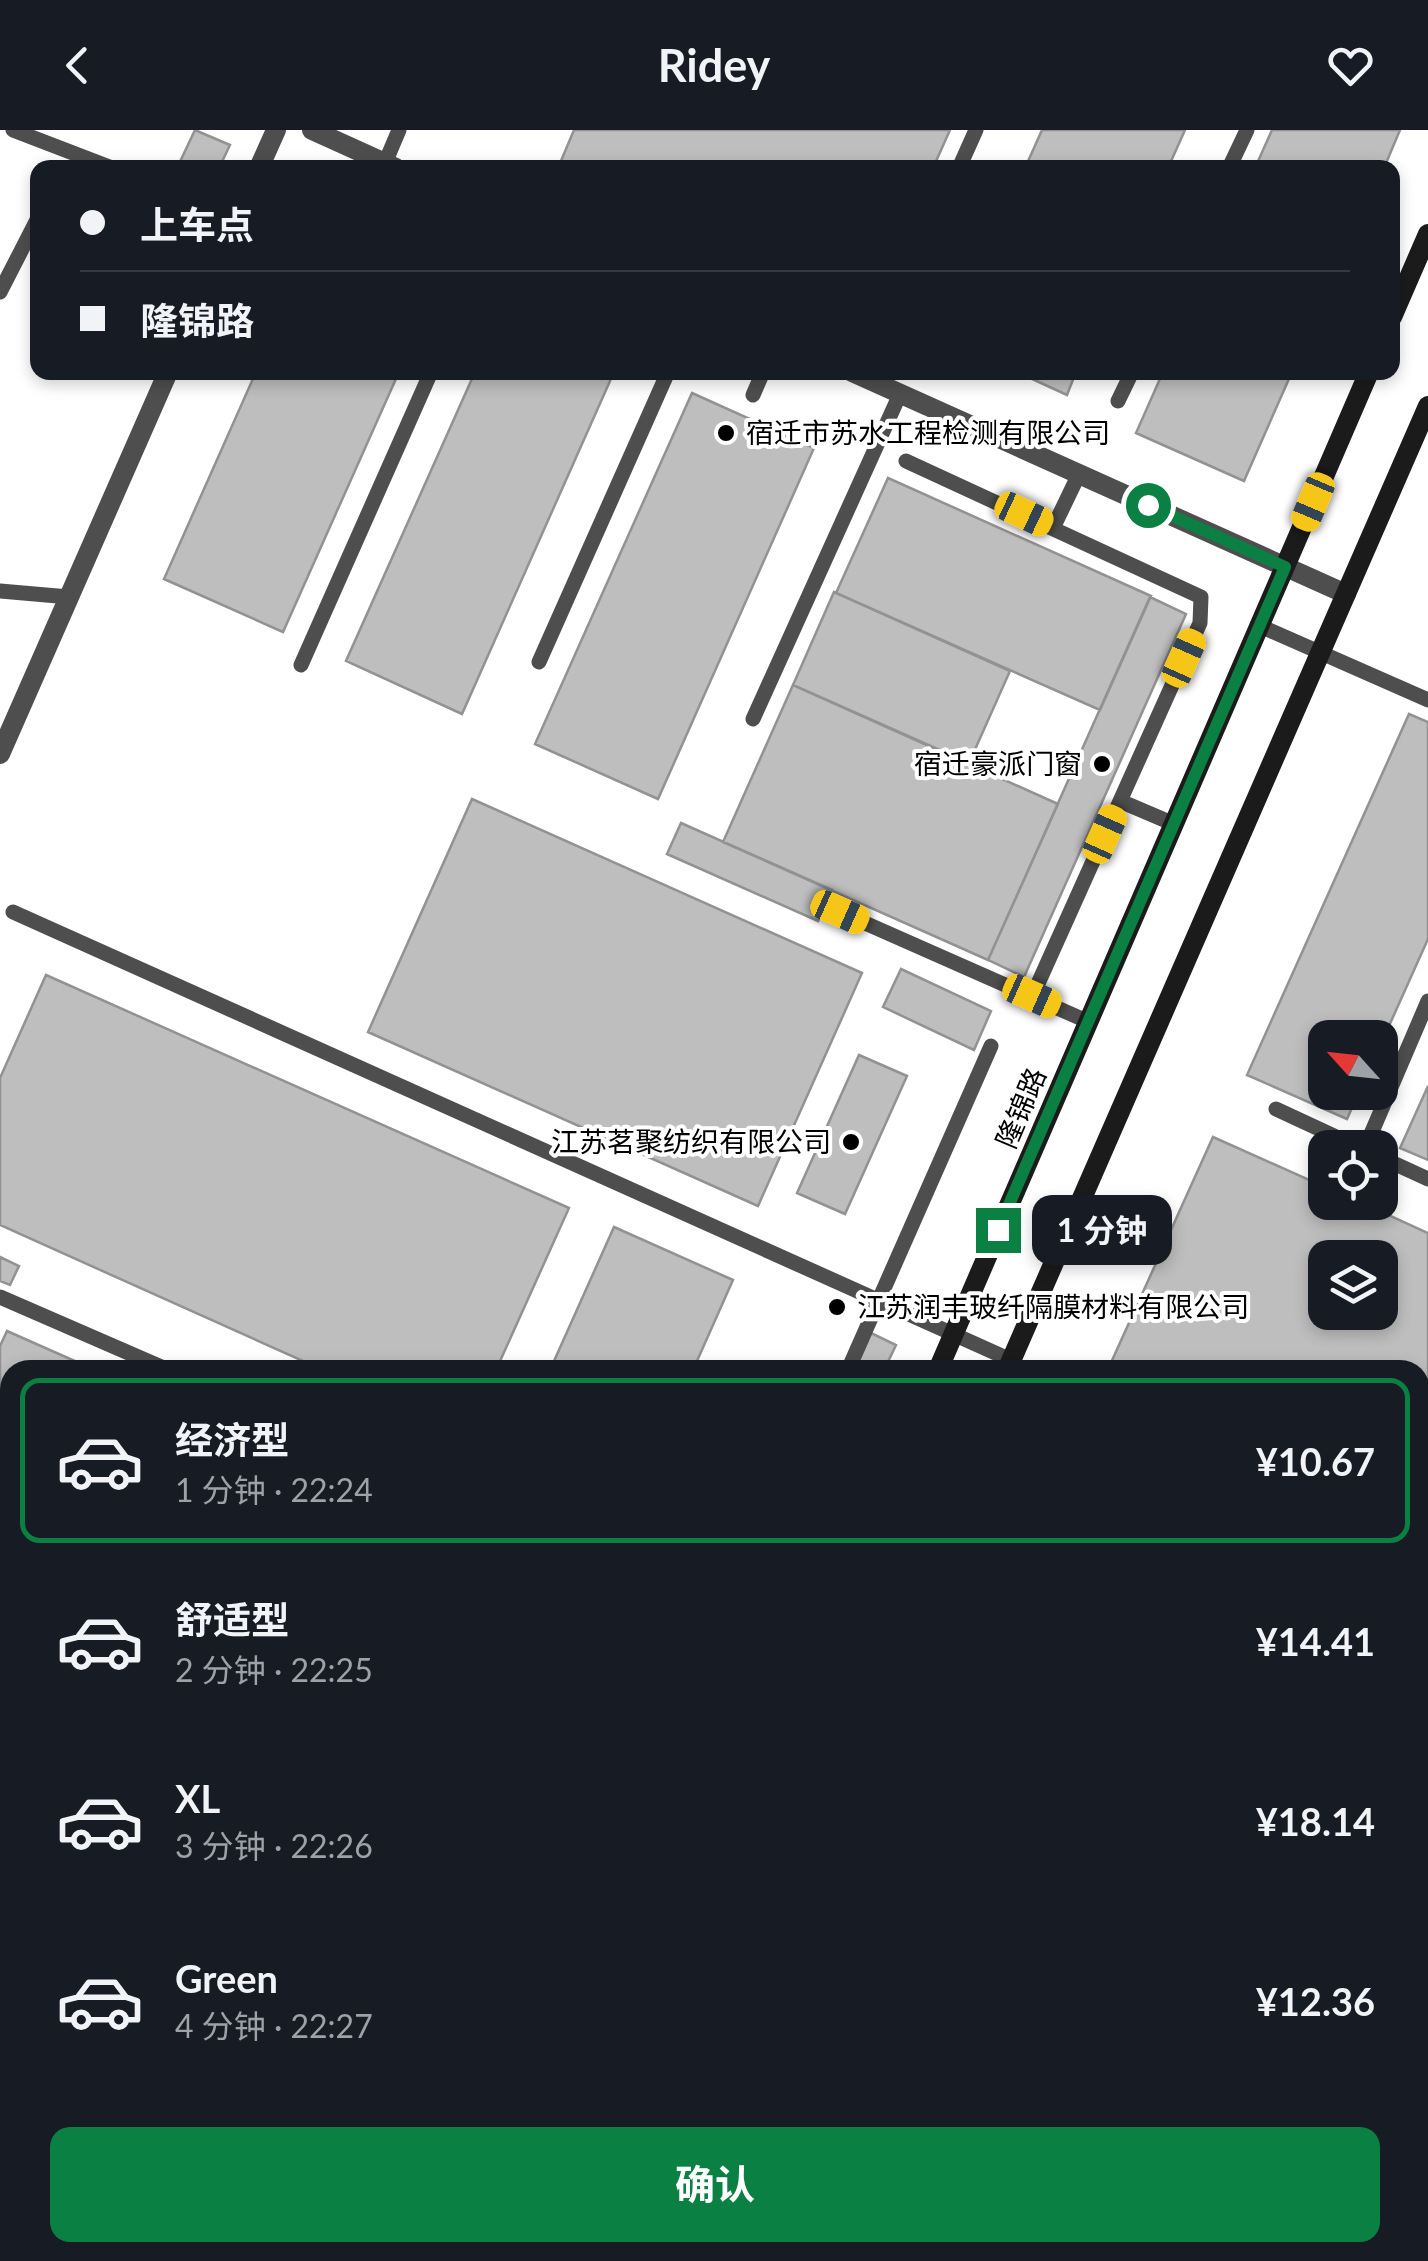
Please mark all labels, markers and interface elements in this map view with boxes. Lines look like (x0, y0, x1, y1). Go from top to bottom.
icon: back (50, 38, 105, 93)
text: Ridey (658, 38, 770, 92)
icon: heart (1323, 38, 1378, 93)
text: 上车点 (140, 201, 254, 247)
text: 隆锦路 (140, 297, 254, 343)
place label: 宿迁市苏水工程检测有限公司 (746, 415, 1110, 449)
marker: 宿迁市苏水工程检测有限公司 (715, 422, 737, 444)
car (1287, 469, 1339, 535)
route start (1126, 483, 1171, 528)
car (990, 488, 1058, 540)
car (1158, 624, 1210, 692)
place label: 宿迁豪派门窗 (914, 746, 1082, 780)
marker: 宿迁豪派门窗 (1091, 753, 1113, 775)
car (1079, 800, 1131, 868)
car (806, 886, 874, 938)
car (998, 970, 1066, 1022)
north arrow (1308, 1020, 1398, 1110)
map controls (1308, 1020, 1398, 1330)
street label: 隆锦路 (988, 1062, 1052, 1153)
place label: 江苏茗聚纺织有限公司 (551, 1124, 831, 1158)
button: locate (1308, 1130, 1398, 1220)
marker: 江苏茗聚纺织有限公司 (840, 1131, 862, 1153)
callout: 1 分钟 (1033, 1195, 1173, 1265)
route end (976, 1208, 1021, 1253)
text: 1 分钟 (1057, 1210, 1147, 1249)
button: layers (1308, 1240, 1398, 1330)
place label: 江苏润丰玻纤隔膜材料有限公司 (857, 1289, 1249, 1323)
marker: 江苏润丰玻纤隔膜材料有限公司 (826, 1296, 848, 1318)
icon: car (55, 1416, 145, 1506)
text: 经济型 (175, 1416, 289, 1462)
text: ¥10.67 (1256, 1438, 1375, 1484)
text: 1 分钟 · 22:24 (175, 1470, 373, 1509)
icon: car (55, 1596, 145, 1686)
text: 舒适型 (175, 1596, 289, 1642)
text: ¥14.41 (1256, 1618, 1375, 1664)
text: 2 分钟 · 22:25 (175, 1650, 373, 1689)
text: XL (175, 1775, 220, 1821)
icon: car (55, 1776, 145, 1866)
text: ¥18.14 (1256, 1798, 1375, 1844)
text: 3 分钟 · 22:26 (175, 1826, 373, 1865)
text: Green (175, 1955, 278, 2001)
icon: car (55, 1956, 145, 2046)
text: ¥12.36 (1256, 1978, 1375, 2024)
text: 4 分钟 · 22:27 (175, 2006, 373, 2045)
button: 确认 (50, 2127, 1380, 2242)

